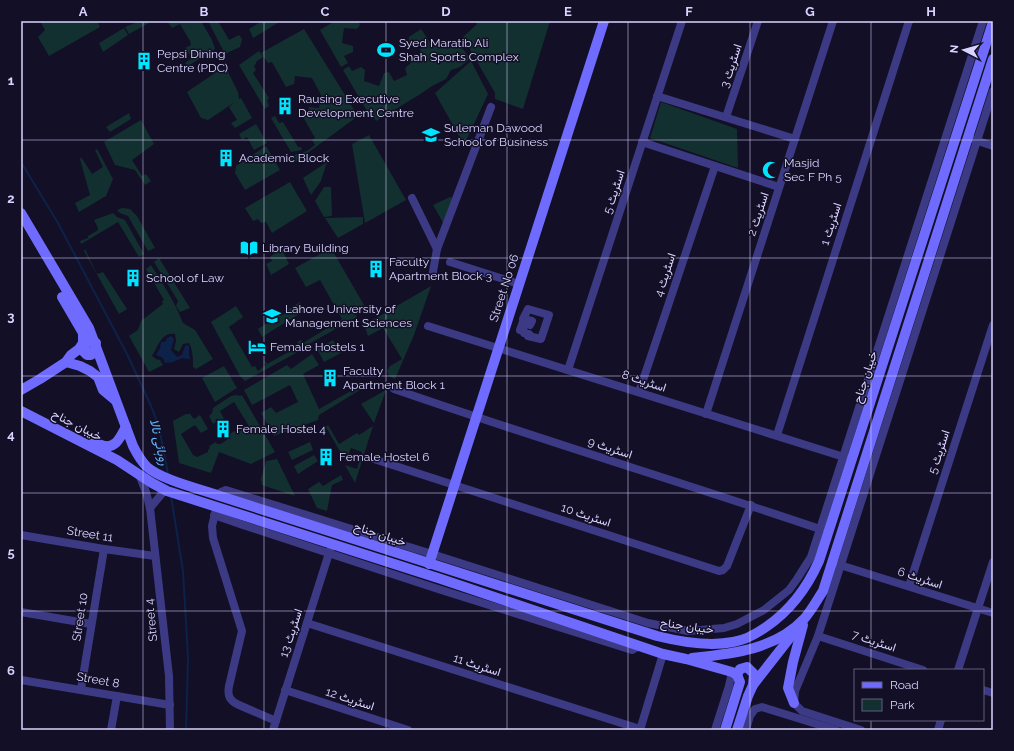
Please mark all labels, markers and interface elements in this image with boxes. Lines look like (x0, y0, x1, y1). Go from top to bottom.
text: A (79, 4, 88, 19)
text: B (200, 4, 209, 19)
text: C (321, 4, 330, 19)
text: D (441, 4, 451, 19)
text: E (564, 4, 572, 19)
text: F (685, 4, 693, 19)
text: G (805, 4, 815, 19)
text: H (926, 4, 936, 19)
north arrow (944, 30, 984, 70)
place label: Syed Maratib Ali Shah Sports Complex (399, 36, 519, 64)
sports icon: Syed Maratib Ali Shah Sports Complex (376, 40, 396, 60)
street label: اسٹریٹ 3 (717, 42, 746, 90)
text: N (948, 44, 961, 54)
place label: Pepsi Dining Centre (PDC) (157, 47, 228, 75)
building icon: Pepsi Dining Centre (PDC) (134, 51, 154, 71)
text: 1 (8, 73, 15, 88)
place label: Rausing Executive Development Centre (298, 92, 414, 120)
building icon: Rausing Executive Development Centre (275, 96, 295, 116)
place label: Suleman Dawood School of Business (444, 121, 548, 149)
school or university icon: Suleman Dawood School of Business (421, 125, 441, 145)
building icon: Academic Block (216, 148, 236, 168)
place label: Academic Block (239, 151, 330, 165)
place label: Masjid Sec F Ph 5 (784, 156, 842, 184)
mosque icon: Masjid Sec F Ph 5 (761, 160, 781, 180)
street label: اسٹریٹ 5 (600, 168, 629, 216)
street label: اسٹریٹ 2 (744, 190, 773, 238)
text: 2 (7, 191, 15, 206)
street label: اسٹریٹ 1 (818, 201, 845, 247)
library icon: Library Building (239, 238, 259, 258)
place label: Library Building (262, 241, 349, 255)
street label: اسٹریٹ 4 (651, 251, 680, 299)
street label: Street No 06 (486, 252, 522, 324)
place label: Faculty Apartment Block 3 (389, 255, 492, 283)
building icon: Faculty Apartment Block 3 (366, 259, 386, 279)
building icon: School of Law (123, 268, 143, 288)
place label: School of Law (146, 271, 224, 285)
place label: Lahore University of Management Sciences (285, 302, 412, 330)
school or university icon: Lahore University of Management Sciences (262, 306, 282, 326)
text: 3 (7, 309, 15, 324)
hotel icon: Female Hostels 1 (247, 337, 267, 357)
place label: Female Hostels 1 (270, 340, 365, 354)
street label: خیبان جناح (850, 349, 882, 406)
place label: Faculty Apartment Block 1 (343, 364, 445, 392)
street label: اسٹریٹ 8 (620, 367, 668, 396)
building icon: Faculty Apartment Block 1 (320, 368, 340, 388)
street label: خیبان جناح (49, 406, 104, 445)
water label: روہائی نالا (146, 417, 172, 468)
building icon: Female Hostel 4 (213, 419, 233, 439)
place label: Female Hostel 4 (236, 422, 326, 436)
text: 4 (7, 427, 15, 442)
street label: اسٹریٹ 5 (925, 428, 954, 476)
street label: اسٹریٹ 9 (586, 434, 634, 463)
building icon: Female Hostel 6 (316, 447, 336, 467)
place label: Female Hostel 6 (339, 450, 430, 464)
street label: اسٹریٹ 10 (559, 500, 613, 531)
street label: خیبان جناح (351, 519, 408, 551)
street label: Street 11 (66, 523, 114, 545)
text: 5 (7, 545, 15, 560)
street label: اسٹریٹ 6 (896, 564, 944, 593)
street label: Street 10 (69, 592, 91, 642)
street label: Street 4 (142, 598, 160, 642)
street label: اسٹریٹ 13 (277, 607, 306, 659)
street label: خیبان جناح (659, 615, 715, 639)
street label: اسٹریٹ 7 (850, 627, 898, 656)
street label: اسٹریٹ 11 (451, 651, 503, 680)
text: 6 (7, 663, 15, 678)
street label: Street 8 (75, 669, 121, 691)
legend (854, 669, 984, 721)
text: Road (890, 678, 919, 692)
street label: اسٹریٹ 12 (324, 685, 376, 714)
text: Park (890, 698, 915, 712)

